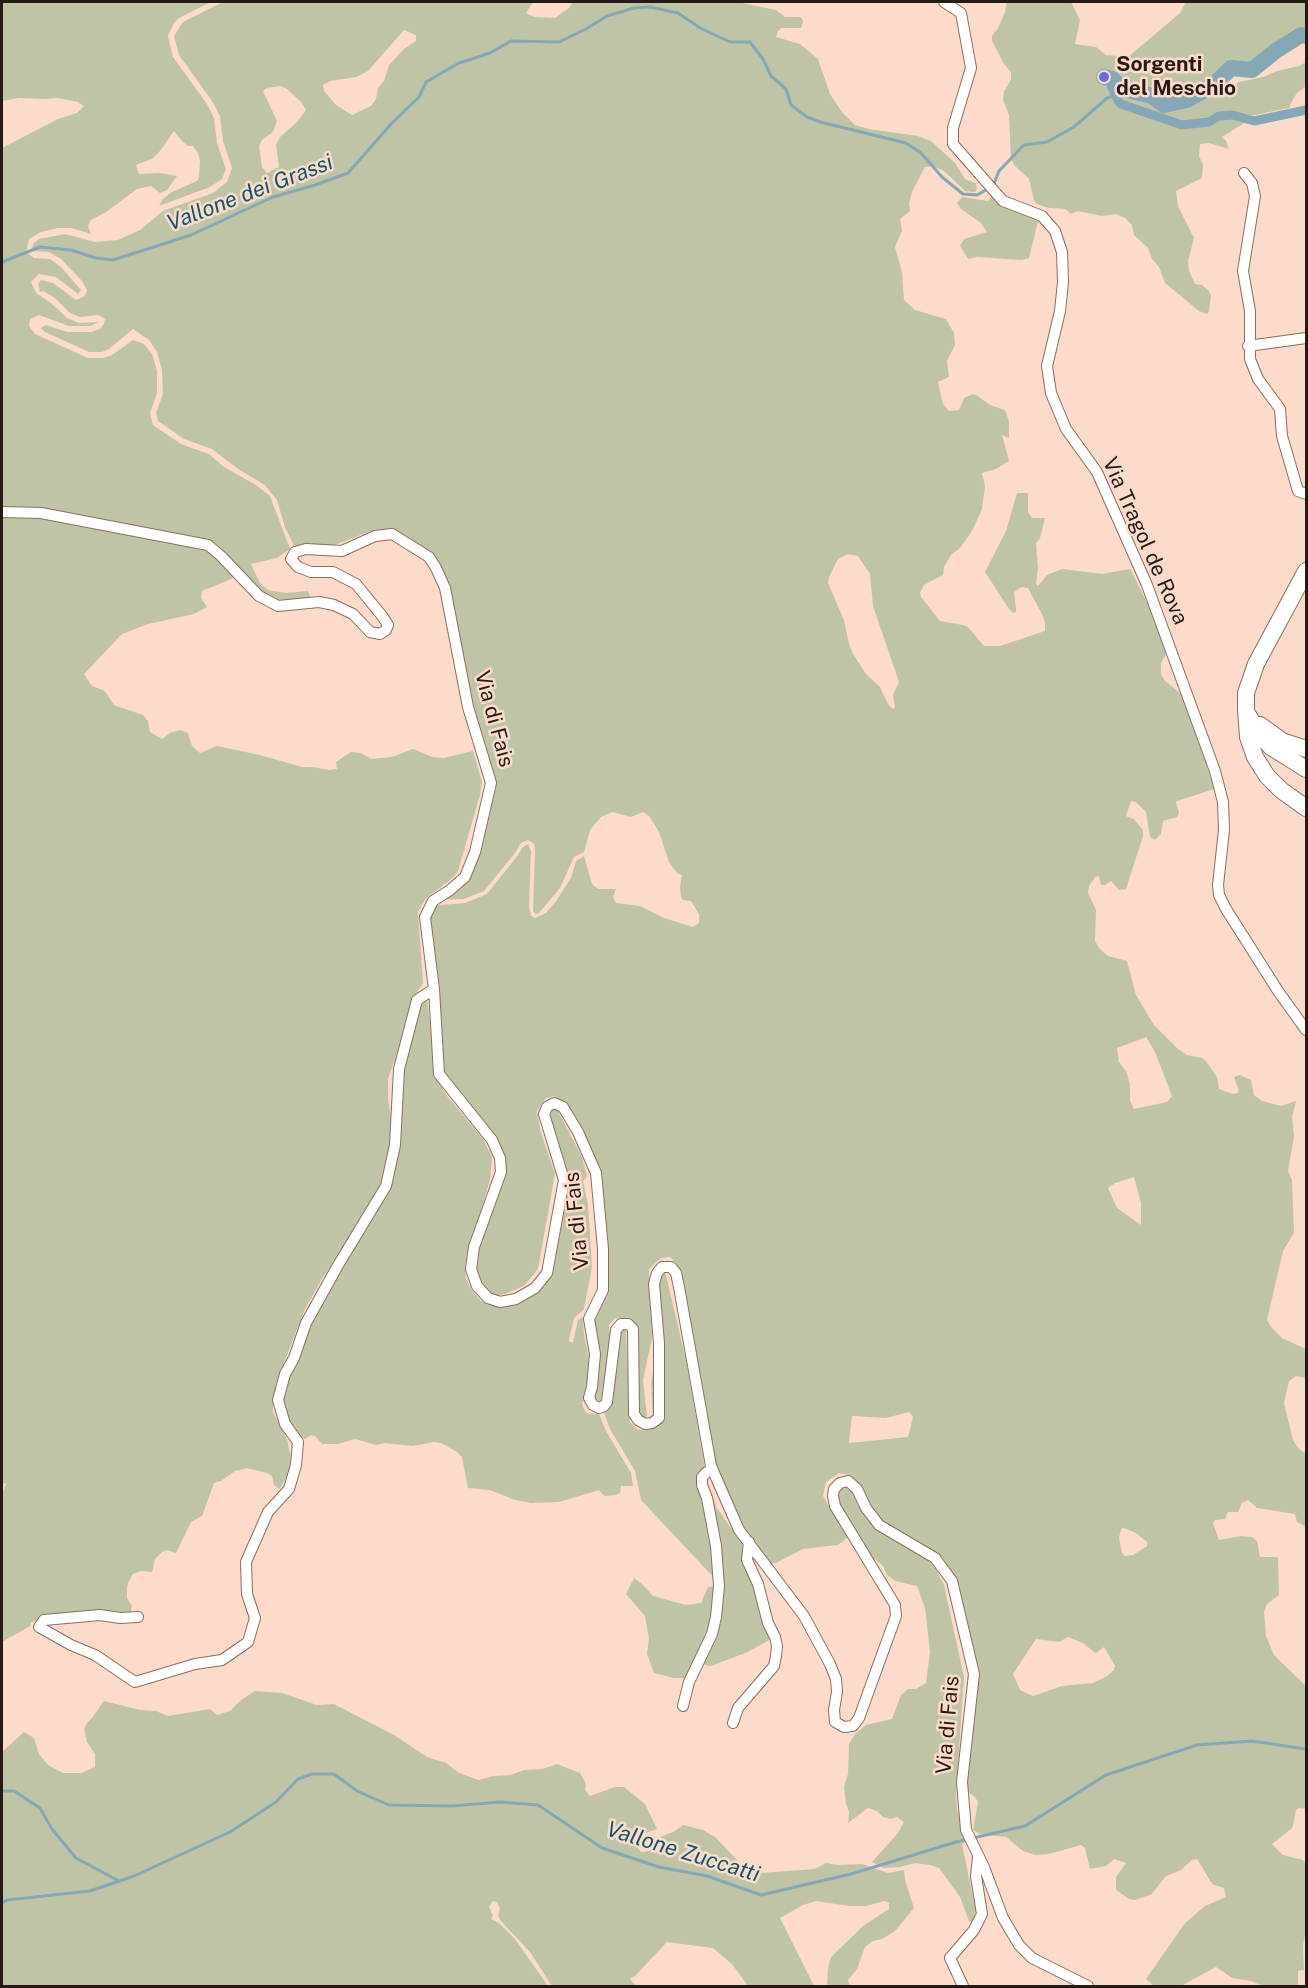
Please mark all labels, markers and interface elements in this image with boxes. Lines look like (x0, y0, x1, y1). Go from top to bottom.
place label: Sorgenti del Meschio (1116, 52, 1236, 102)
marker: Sorgenti del Meschio (1097, 70, 1111, 84)
water label: Vallone dei Grassi (163, 149, 337, 237)
street label: Via Tragol de Rova (1097, 454, 1193, 628)
street label: Via di Fais (469, 668, 519, 770)
street label: Via di Fais (559, 1171, 595, 1271)
street label: Via di Fais (931, 1675, 965, 1775)
water label: Vallone Zuccatti (603, 1816, 763, 1888)

